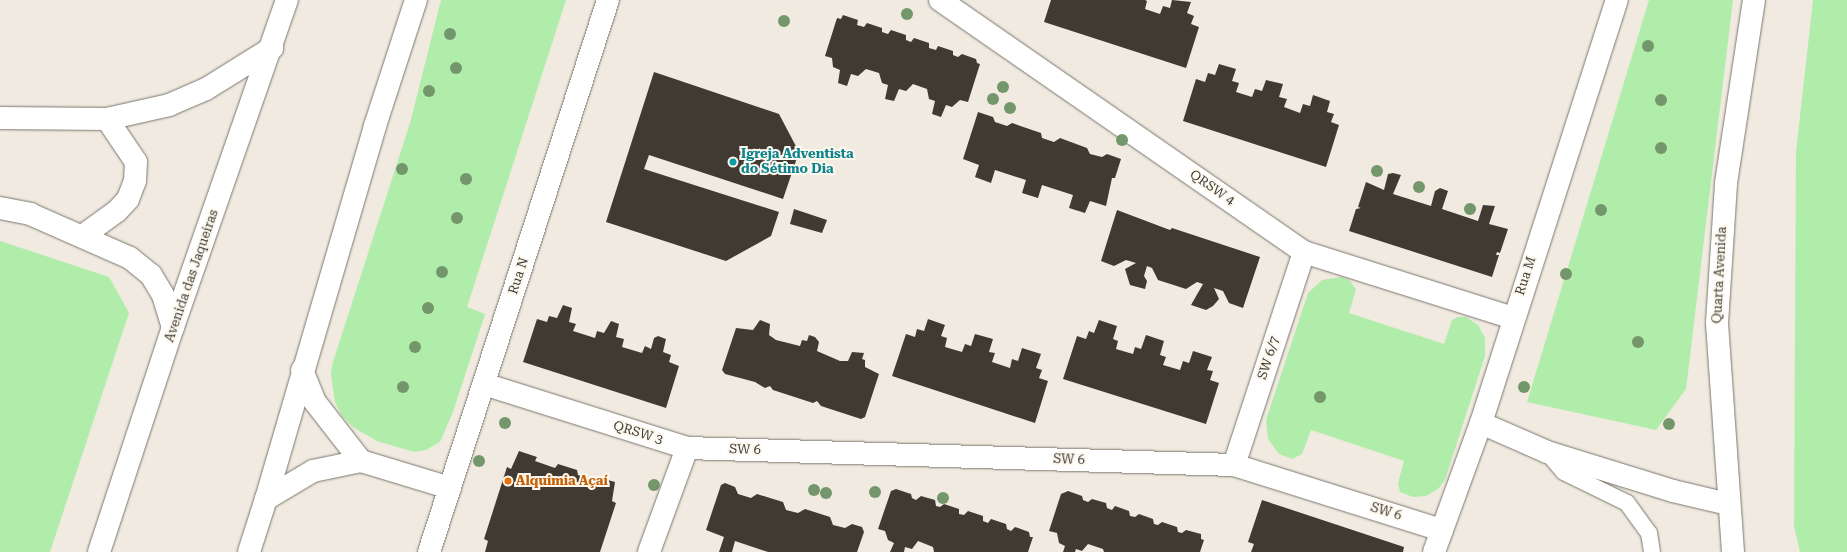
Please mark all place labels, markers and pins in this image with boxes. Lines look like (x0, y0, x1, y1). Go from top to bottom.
place label: Igreja Adventista do Sétimo Dia (741, 147, 854, 178)
marker: Igreja Adventista do Sétimo Dia (728, 157, 738, 167)
place label: Alquimia Açaí (516, 473, 608, 489)
marker: Alquimia Açaí (503, 476, 513, 486)

